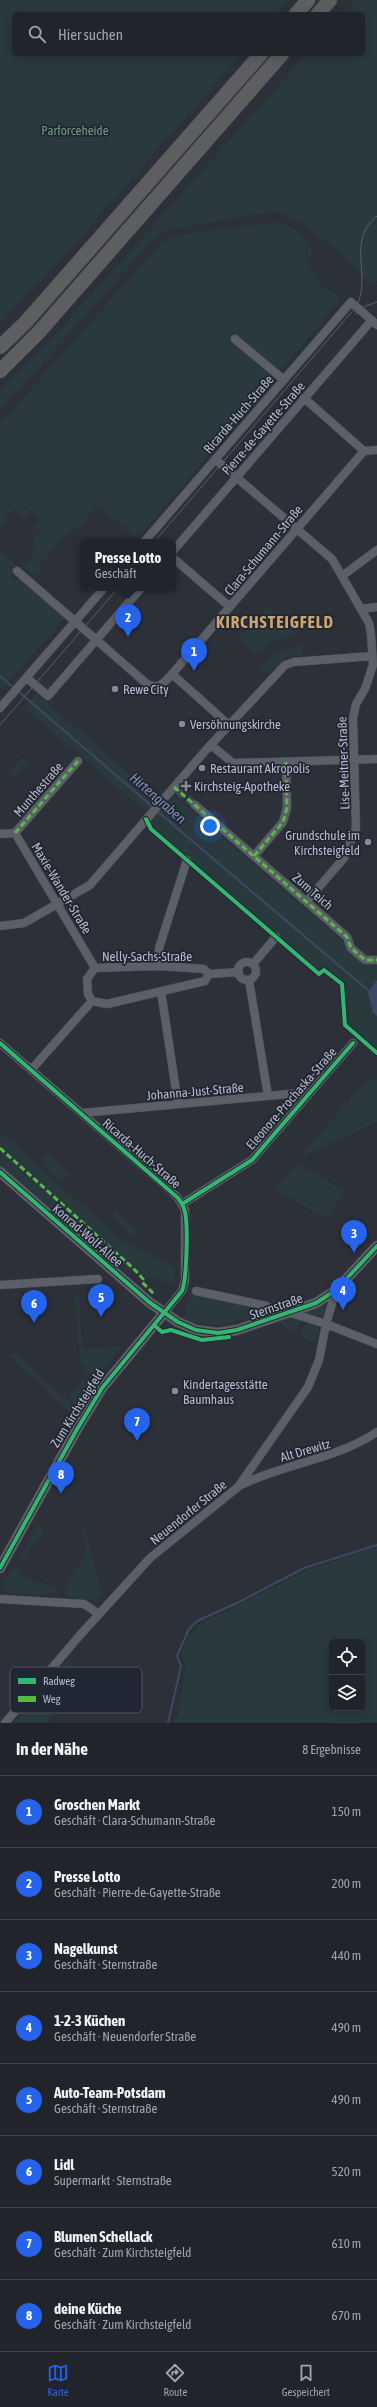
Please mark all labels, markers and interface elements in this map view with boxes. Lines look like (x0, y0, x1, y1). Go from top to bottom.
search box (12, 12, 365, 56)
icon: search (26, 23, 48, 45)
text: Hier suchen (58, 26, 123, 43)
park label: Parforceheide (41, 123, 109, 138)
street label: Ricarda-Huch-Straße (200, 372, 276, 456)
street label: Pierre-de-Gayette-Straße (219, 379, 308, 478)
street label: Clara-Schumann-Straße (221, 502, 306, 598)
popup (80, 539, 176, 591)
text: Presse Lotto (95, 549, 161, 566)
text: Geschäft (95, 566, 137, 581)
pin: 2 (115, 604, 141, 637)
district label: KIRCHSTEIGFELD (216, 612, 334, 632)
pin: 1 (181, 638, 207, 671)
place label: Rewe City (123, 682, 169, 697)
marker: Rewe City (110, 684, 120, 694)
street label: Lise-Meitner-Straße (334, 716, 353, 810)
place label: Versöhnungskirche (190, 717, 281, 732)
marker: Versöhnungskirche (177, 719, 187, 729)
street label: Munthestraße (11, 759, 66, 820)
place label: Restaurant Akropolis (210, 761, 310, 776)
marker: Restaurant Akropolis (197, 763, 207, 773)
water label: Hirtengraben (127, 769, 189, 827)
place label: Kirchsteig-Apotheke (194, 779, 290, 794)
marker: Kirchsteig-Apotheke (181, 781, 191, 791)
your location (200, 816, 220, 836)
place label: Grundschule im Kirchsteigfeld (285, 828, 360, 858)
marker: Grundschule im Kirchsteigfeld (363, 837, 373, 847)
street label: Maxie-Wander-Straße (28, 840, 95, 937)
street label: Zum Teich (290, 870, 336, 913)
street label: Nelly-Sachs-Straße (102, 949, 192, 964)
street label: Eleonore-Prochaska-Straße (243, 1044, 340, 1152)
street label: Johanna-Just-Straße (146, 1080, 244, 1103)
street label: Ricarda-Huch-Straße (100, 1115, 184, 1191)
street label: Konrad-Wolf-Allee (50, 1201, 126, 1270)
pin: 3 (341, 1220, 367, 1253)
pin: 4 (330, 1277, 356, 1310)
pin: 5 (88, 1284, 114, 1317)
pin: 6 (21, 1290, 47, 1323)
street label: Sternstraße (248, 1290, 305, 1323)
street label: Zum Kirchsteigfeld (47, 1366, 107, 1450)
place label: Kindertagesstätte Baumhaus (183, 1377, 268, 1407)
marker: Kindertagesstätte Baumhaus (170, 1386, 180, 1396)
pin: 7 (124, 1408, 150, 1441)
street label: Alt Drewitz (278, 1436, 332, 1465)
pin: 8 (48, 1461, 74, 1494)
street label: Neuendorfer Straße (147, 1477, 230, 1548)
map controls (329, 1639, 365, 1711)
button: locate (329, 1639, 365, 1675)
legend (10, 1667, 142, 1713)
text: Radweg (43, 1675, 75, 1687)
button: layers (329, 1675, 365, 1711)
text: Weg (43, 1693, 61, 1705)
text: In der Nähe (16, 1739, 88, 1759)
text: 8 Ergebnisse (302, 1742, 361, 1757)
text: Groschen Markt (54, 1796, 140, 1813)
text: 1 (26, 1804, 32, 1819)
text: 150 m (332, 1804, 361, 1819)
text: Geschäft · Clara-Schumann-Straße (54, 1813, 215, 1828)
text: Presse Lotto (54, 1868, 120, 1885)
text: 2 (26, 1876, 32, 1891)
text: 200 m (332, 1876, 361, 1891)
text: Geschäft · Pierre-de-Gayette-Straße (54, 1885, 221, 1900)
text: Nagelkunst (54, 1940, 118, 1957)
text: 3 (26, 1948, 32, 1963)
text: 440 m (332, 1948, 361, 1963)
text: Geschäft · Sternstraße (54, 1957, 157, 1972)
text: 1-2-3 Küchen (54, 2012, 125, 2029)
text: 4 (26, 2020, 32, 2035)
text: 490 m (332, 2020, 361, 2035)
text: Geschäft · Neuendorfer Straße (54, 2029, 196, 2044)
text: Auto-Team-Potsdam (54, 2084, 166, 2101)
text: 5 (26, 2092, 32, 2107)
text: 490 m (332, 2092, 361, 2107)
text: Geschäft · Sternstraße (54, 2101, 157, 2116)
text: Lidl (54, 2156, 74, 2173)
text: 6 (26, 2164, 32, 2179)
text: 520 m (332, 2164, 361, 2179)
text: Supermarkt · Sternstraße (54, 2173, 172, 2188)
text: Blumen Schellack (54, 2228, 152, 2245)
text: 7 (26, 2236, 32, 2251)
text: 610 m (332, 2236, 361, 2251)
text: Geschäft · Zum Kirchsteigfeld (54, 2245, 191, 2260)
text: deine Küche (54, 2300, 122, 2317)
text: 8 (26, 2308, 32, 2323)
text: 670 m (332, 2308, 361, 2323)
text: Geschäft · Zum Kirchsteigfeld (54, 2317, 191, 2332)
tab: Karte (47, 2362, 69, 2398)
tab: Route (163, 2362, 187, 2398)
tab: Gespeichert (282, 2362, 330, 2398)

